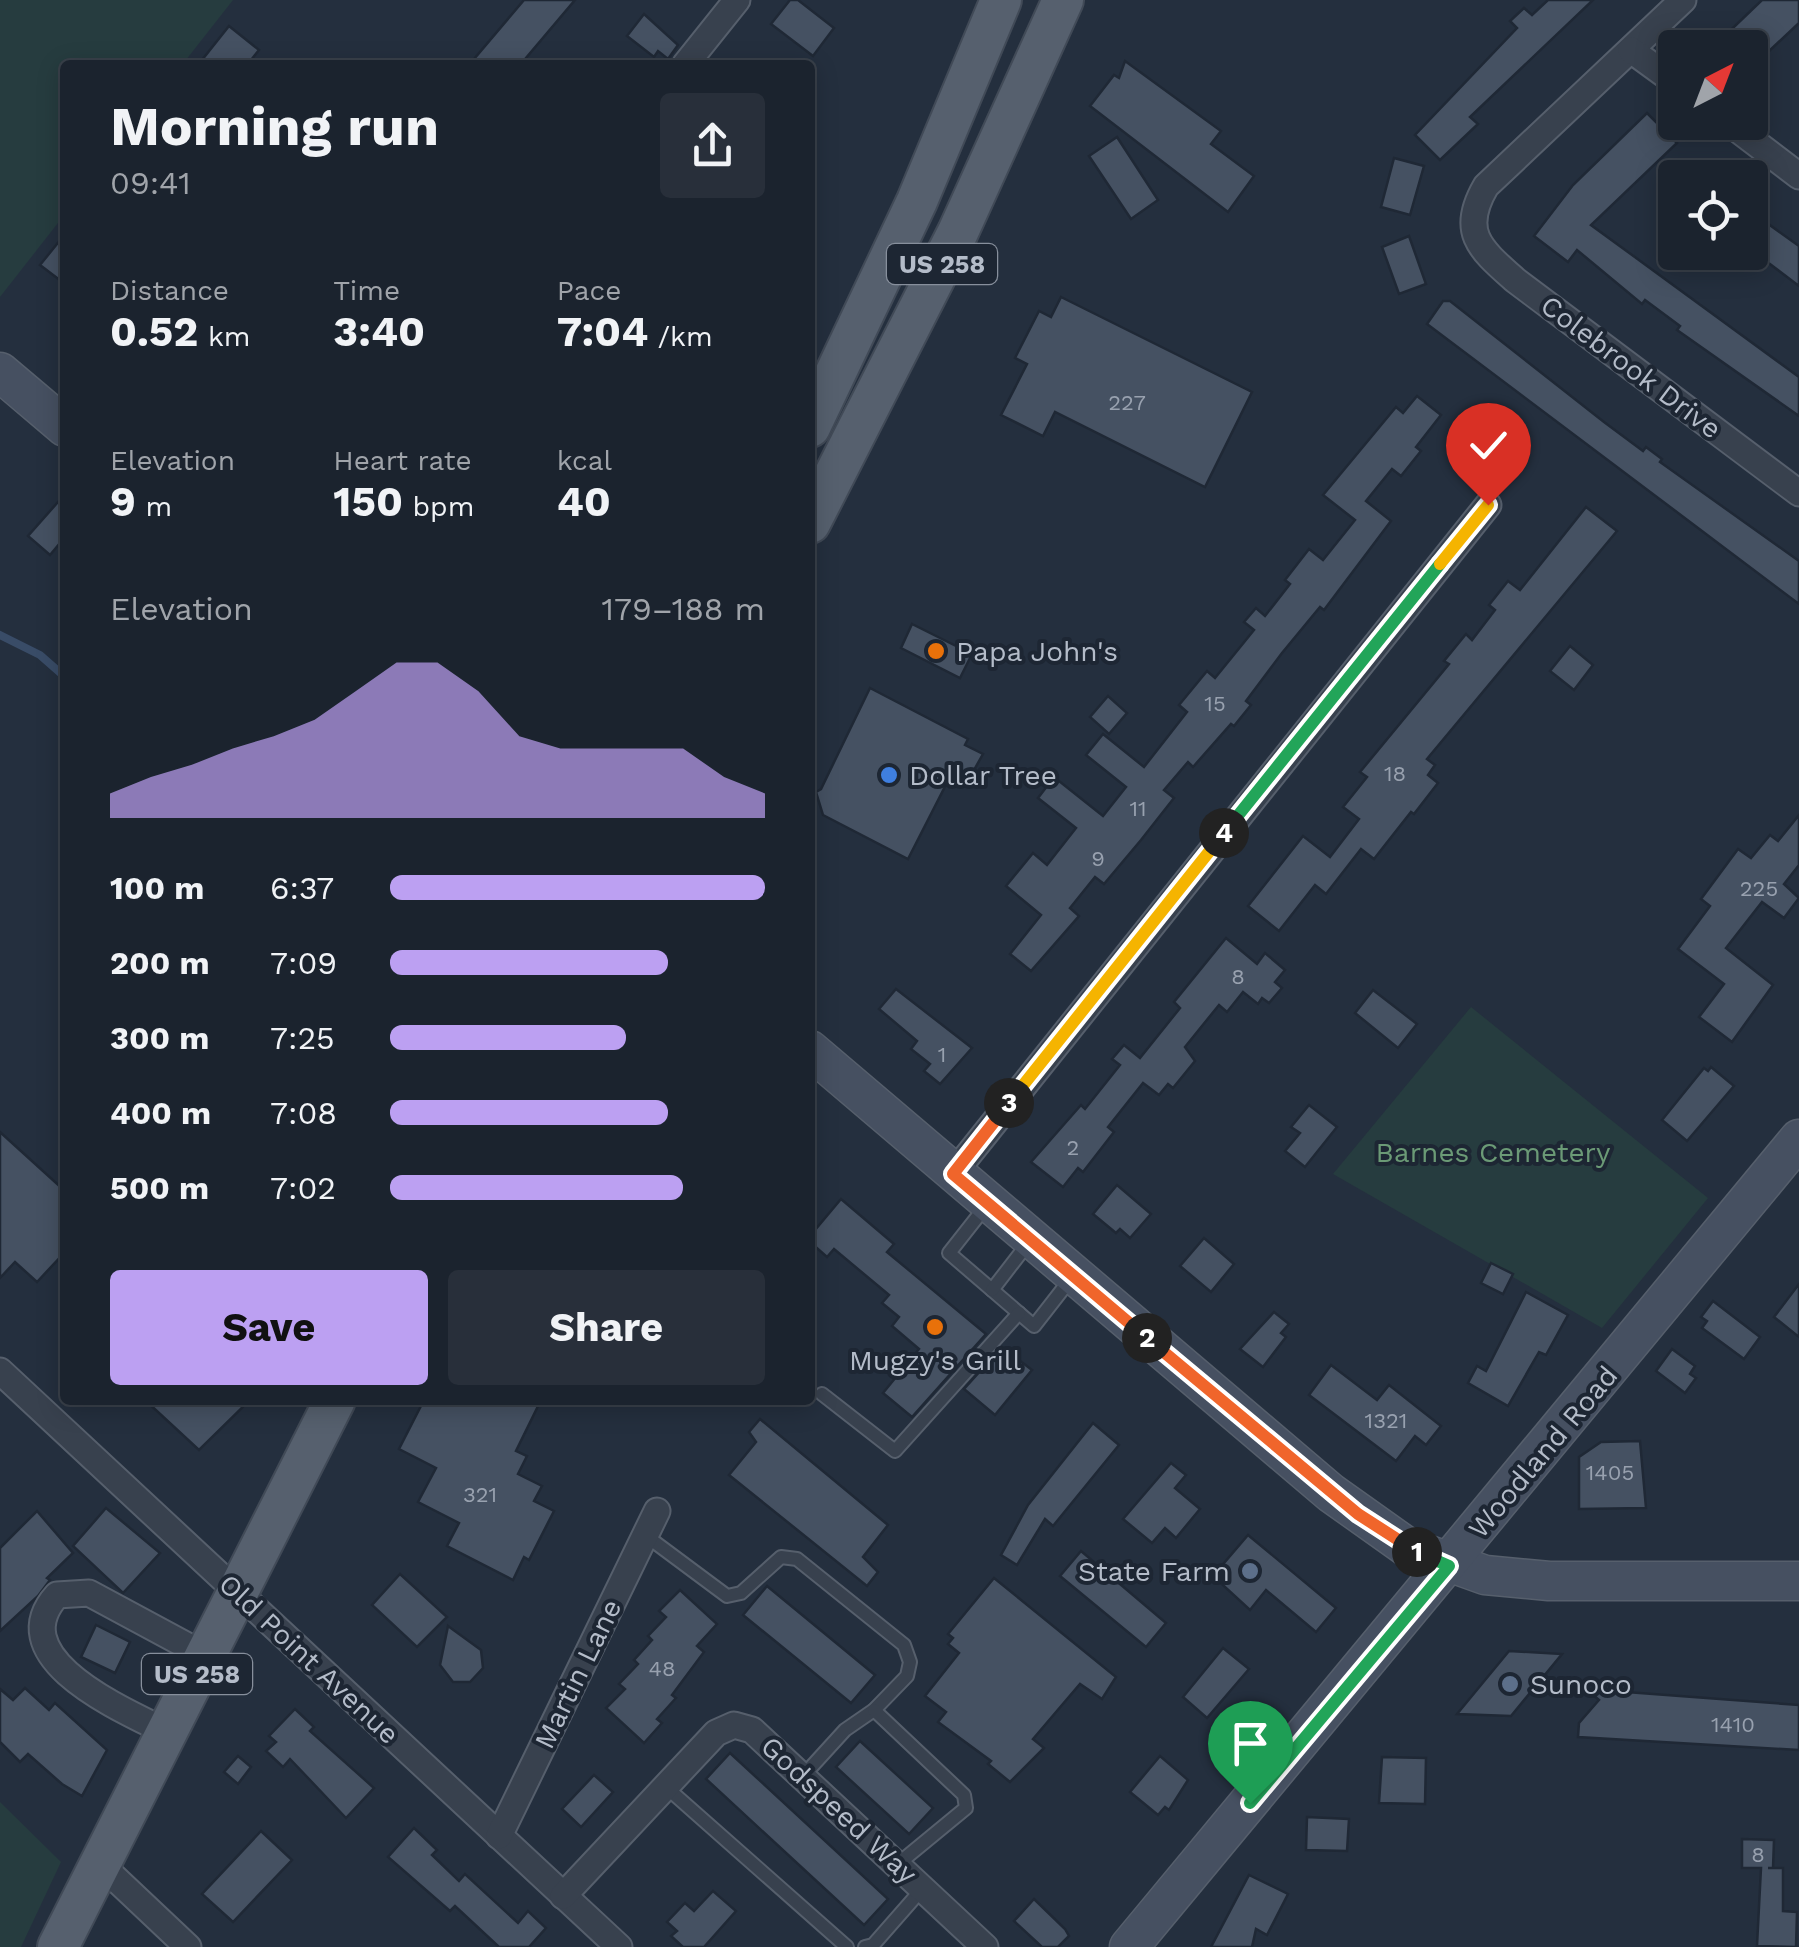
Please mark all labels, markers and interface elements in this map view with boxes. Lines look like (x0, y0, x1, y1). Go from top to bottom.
north arrow (1658, 30, 1768, 140)
map controls (1658, 30, 1768, 270)
button: share (660, 93, 765, 198)
text: Morning run (110, 94, 439, 158)
button: locate (1658, 160, 1768, 270)
text: 09:41 (110, 164, 191, 202)
road number: US 258 (887, 244, 997, 284)
text: Distance (110, 274, 229, 307)
text: Time (333, 274, 400, 307)
text: Pace (557, 274, 621, 307)
street label: Colebrook Drive (1534, 288, 1728, 446)
text: 0.52 (110, 307, 198, 356)
text: 3:40 (333, 307, 425, 356)
text: 7:04 (557, 307, 648, 356)
text: km (198, 320, 250, 353)
text: /km (648, 320, 713, 353)
house number: 227 (1108, 390, 1146, 415)
pin (1446, 403, 1531, 506)
icon: check (1461, 418, 1516, 473)
text: Elevation (110, 444, 235, 477)
text: Heart rate (333, 444, 472, 477)
text: kcal (557, 444, 612, 477)
text: 9 (110, 477, 136, 526)
text: 150 (333, 477, 403, 526)
text: 40 (557, 477, 611, 526)
text: m (136, 490, 172, 523)
text: bpm (403, 490, 474, 523)
text: Elevation (110, 590, 253, 628)
text: 179–188 m (602, 590, 765, 628)
place label: Papa John's (956, 635, 1118, 668)
marker: Papa John's (925, 640, 947, 662)
house number: 15 (1204, 691, 1226, 716)
place label: Dollar Tree (909, 759, 1057, 792)
house number: 18 (1384, 761, 1406, 786)
marker: Dollar Tree (878, 764, 900, 786)
house number: 11 (1129, 796, 1147, 821)
pin: 4 (1199, 808, 1249, 858)
text: 4 (1215, 816, 1233, 849)
house number: 9 (1091, 846, 1105, 871)
text: 100 m (110, 869, 204, 907)
text: 6:37 (270, 869, 334, 907)
house number: 225 (1740, 876, 1778, 901)
text: 200 m (110, 944, 210, 982)
text: 7:09 (270, 944, 337, 982)
house number: 8 (1231, 964, 1245, 989)
text: 300 m (110, 1019, 209, 1057)
text: 7:25 (270, 1019, 335, 1057)
house number: 1 (938, 1042, 946, 1067)
pin: 3 (984, 1078, 1034, 1128)
text: 3 (1001, 1086, 1017, 1119)
text: 400 m (110, 1094, 211, 1132)
text: 7:08 (270, 1094, 337, 1132)
house number: 2 (1067, 1135, 1079, 1160)
park label: Barnes Cemetery (1376, 1136, 1611, 1169)
text: 500 m (110, 1169, 209, 1207)
text: 7:02 (270, 1169, 336, 1207)
button: Save (110, 1270, 428, 1385)
button: Share (448, 1270, 765, 1385)
pin: 2 (1122, 1313, 1172, 1363)
marker: Mugzy's Grill (924, 1316, 946, 1338)
text: 2 (1139, 1321, 1155, 1354)
place label: Mugzy's Grill (849, 1344, 1021, 1377)
street label: Woodland Road (1461, 1359, 1625, 1545)
house number: 1321 (1365, 1408, 1407, 1433)
house number: 1405 (1586, 1460, 1634, 1485)
house number: 321 (463, 1482, 497, 1507)
pin: 1 (1392, 1527, 1442, 1577)
text: 1 (1411, 1535, 1423, 1568)
place label: State Farm (1078, 1555, 1230, 1588)
marker: State Farm (1239, 1560, 1261, 1582)
street label: Old Point Avenue (212, 1567, 406, 1751)
street label: Martin Lane (528, 1594, 628, 1754)
road number: US 258 (142, 1654, 252, 1694)
house number: 48 (649, 1656, 676, 1681)
place label: Sunoco (1530, 1668, 1632, 1701)
marker: Sunoco (1499, 1673, 1521, 1695)
pin (1208, 1701, 1293, 1804)
house number: 1410 (1711, 1712, 1755, 1737)
icon: arrive (1223, 1716, 1278, 1771)
street label: Godspeed Way (754, 1729, 924, 1891)
house number: 8 (1751, 1842, 1765, 1867)

